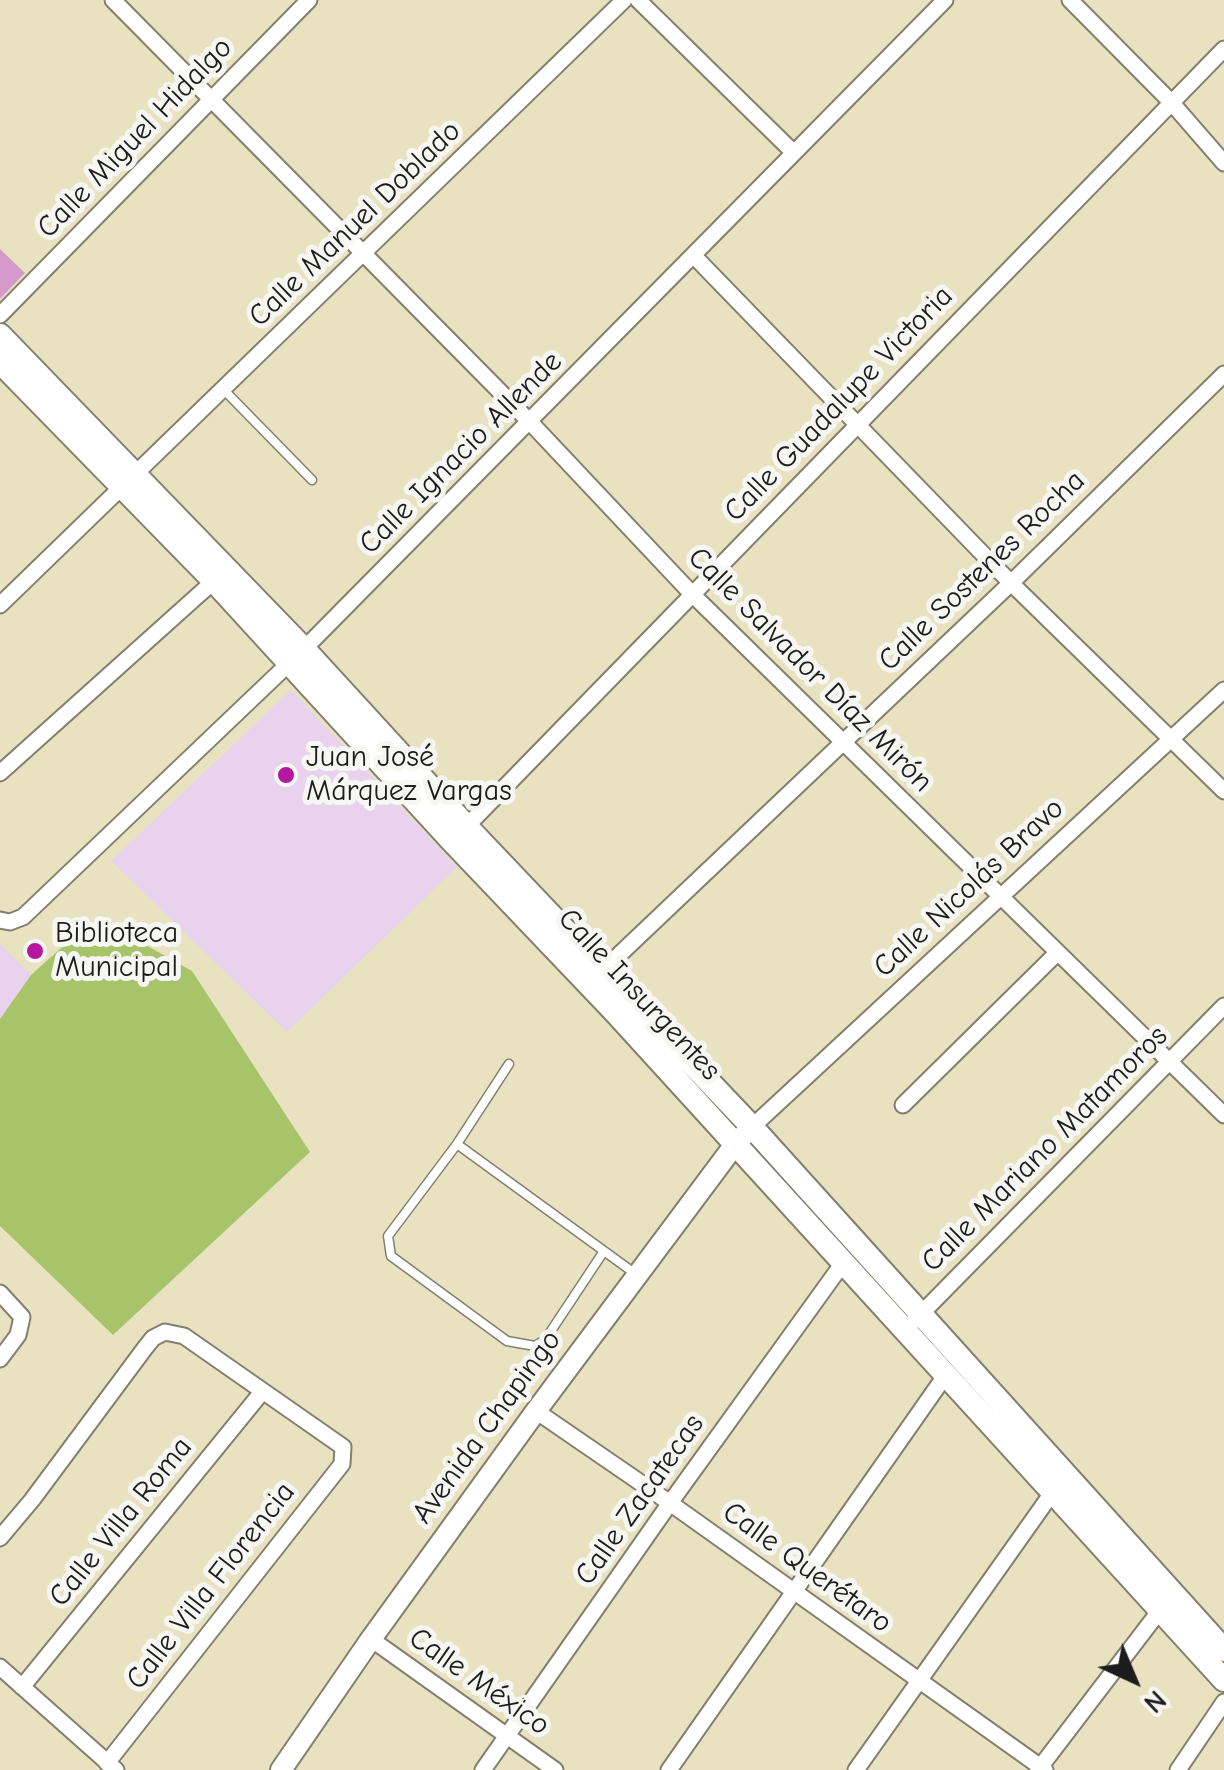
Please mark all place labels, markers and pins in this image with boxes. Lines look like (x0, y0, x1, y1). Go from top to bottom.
place label: Juan José Márquez Vargas (306, 740, 512, 810)
marker: Juan José Márquez Vargas (275, 764, 297, 786)
place label: Biblioteca Municipal (55, 916, 178, 986)
marker: Biblioteca Municipal (24, 940, 46, 962)

